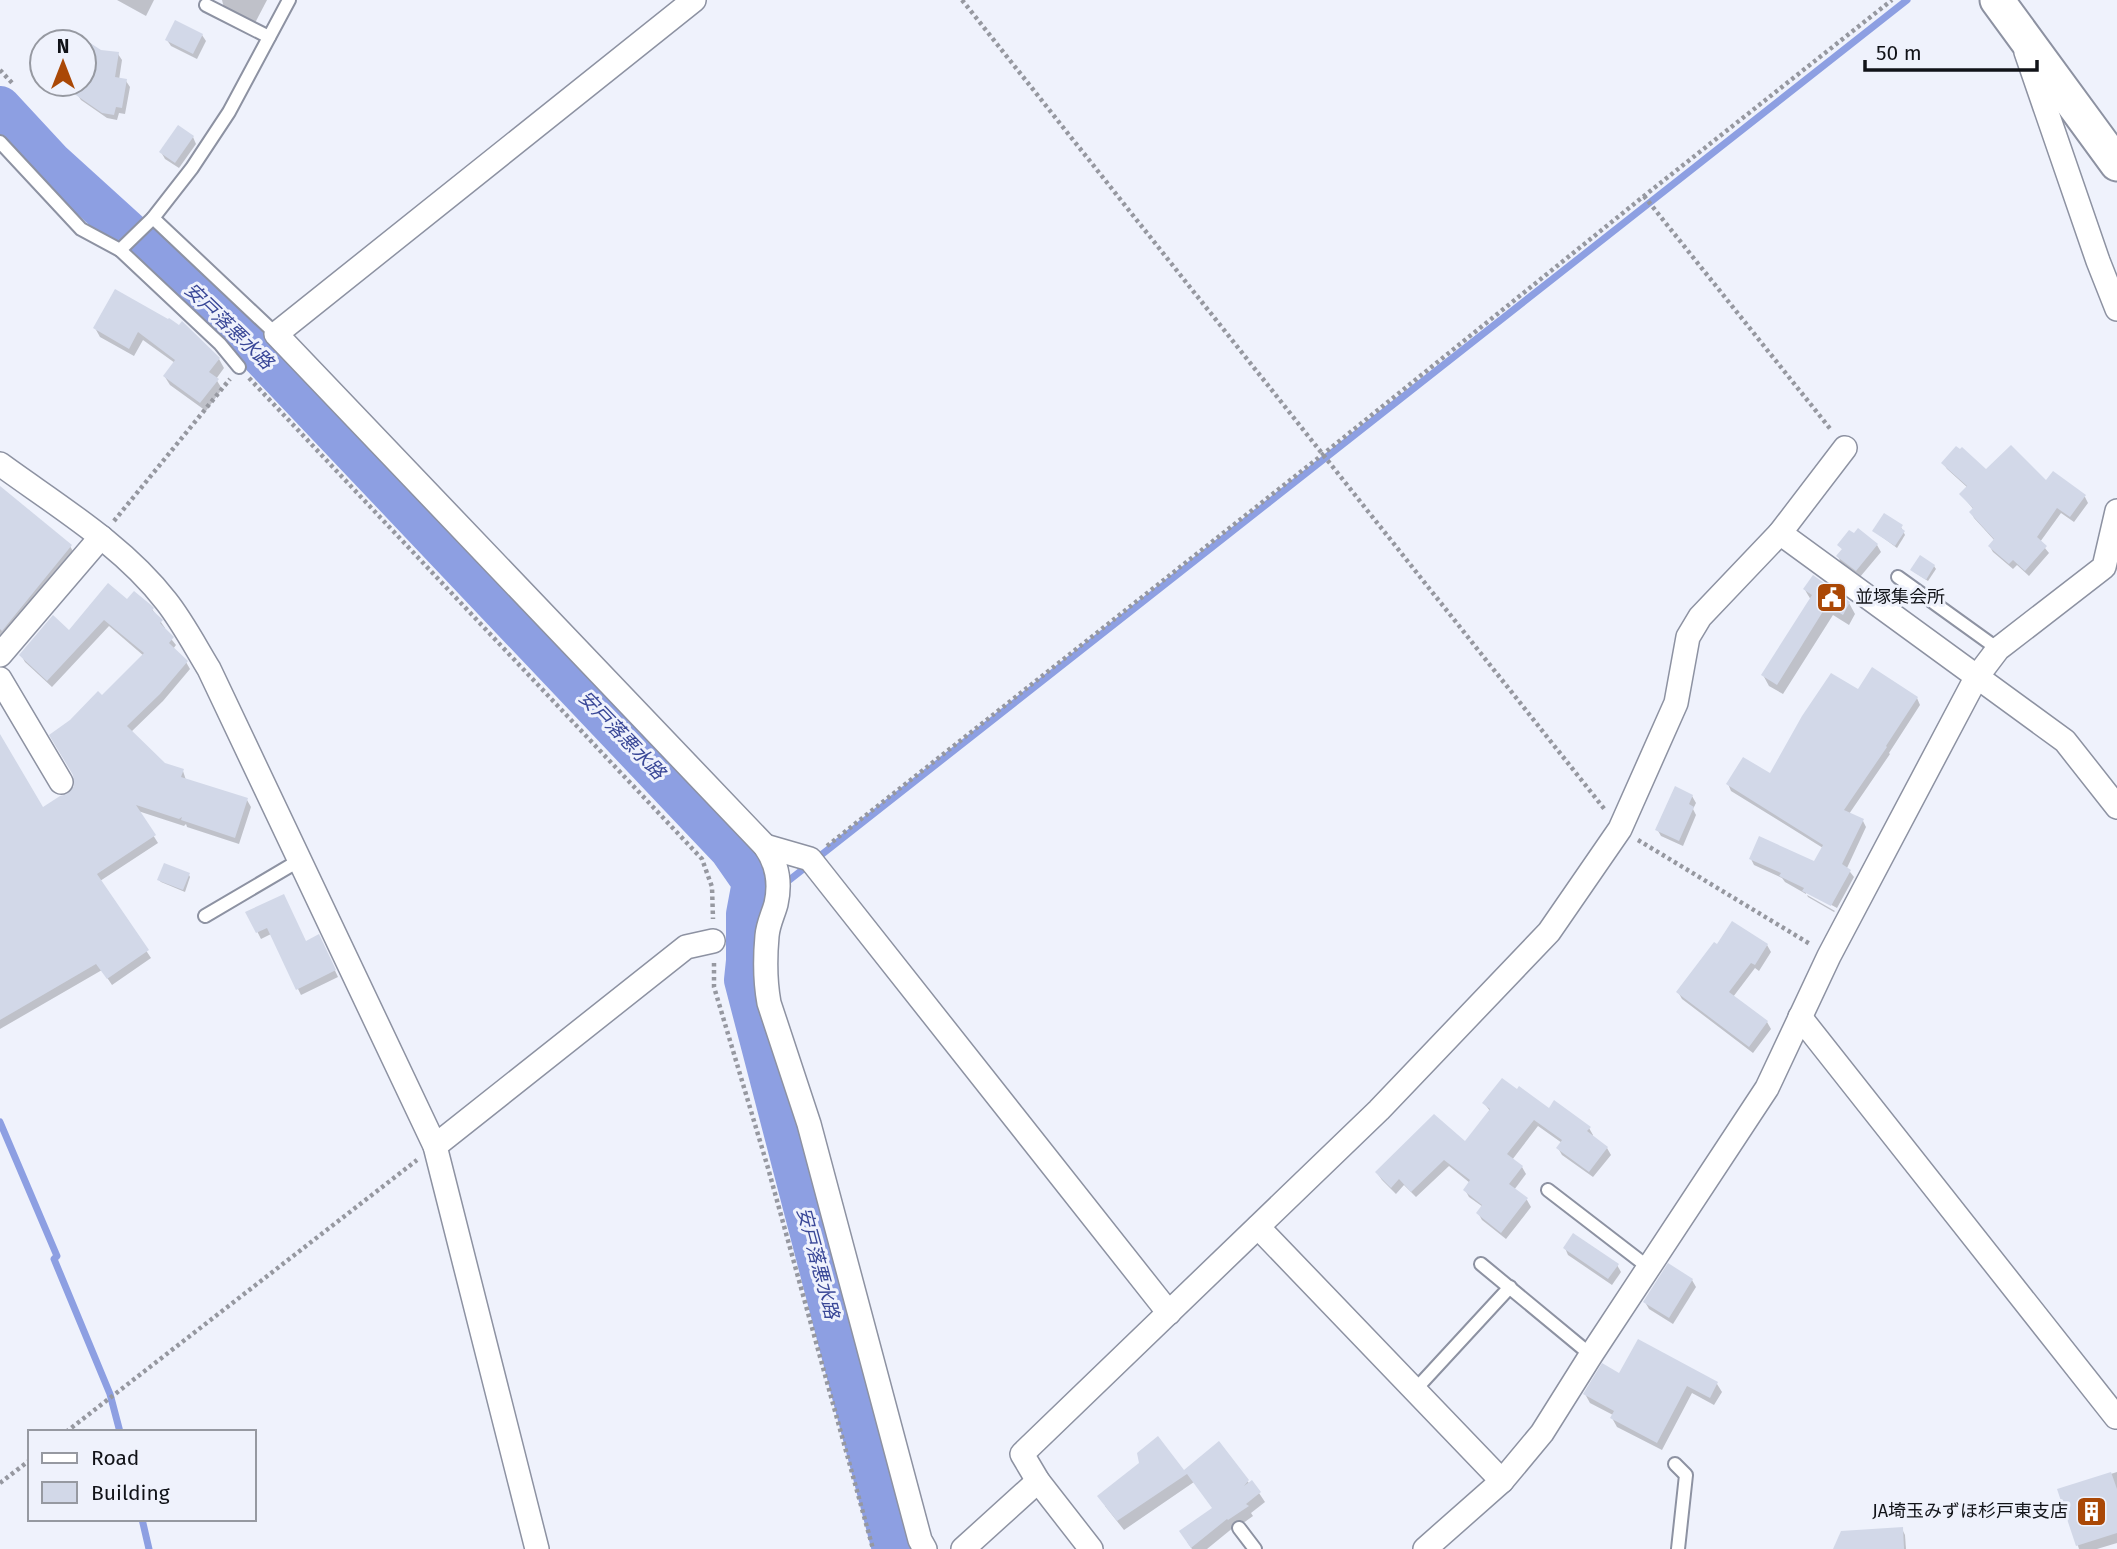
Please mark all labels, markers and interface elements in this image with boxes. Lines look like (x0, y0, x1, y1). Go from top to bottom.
north arrow (28, 28, 98, 98)
scale bar (1865, 28, 2036, 72)
text: N (57, 35, 69, 58)
text: 50 m (1876, 40, 1922, 66)
water label: 安戸落悪水路 (180, 278, 279, 375)
public building icon: 並塚集会所 (1815, 580, 1849, 614)
place label: 並塚集会所 (1855, 586, 1945, 608)
water label: 安戸落悪水路 (574, 686, 671, 785)
water label: 安戸落悪水路 (792, 1205, 844, 1323)
legend (28, 1430, 256, 1521)
text: Road (91, 1445, 139, 1471)
text: Building (91, 1480, 170, 1506)
building icon: JA埼玉みずほ杉戸東支店 (2074, 1494, 2108, 1528)
place label: JA埼玉みずほ杉戸東支店 (1872, 1500, 2068, 1522)

